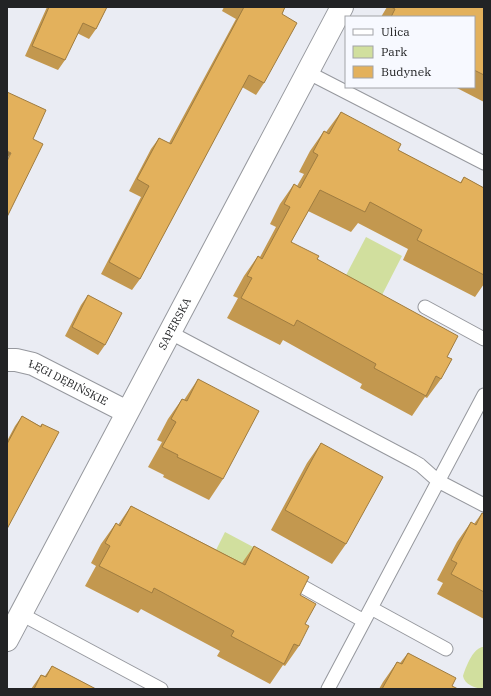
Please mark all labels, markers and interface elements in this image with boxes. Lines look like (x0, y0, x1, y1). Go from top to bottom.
legend (345, 16, 475, 88)
text: Ulica (381, 24, 410, 39)
text: Park (381, 44, 407, 59)
text: Budynek (381, 64, 431, 79)
street label: SAPERSKA (155, 295, 194, 352)
street label: ŁĘGI DĘBIŃSKIE (27, 356, 110, 408)

